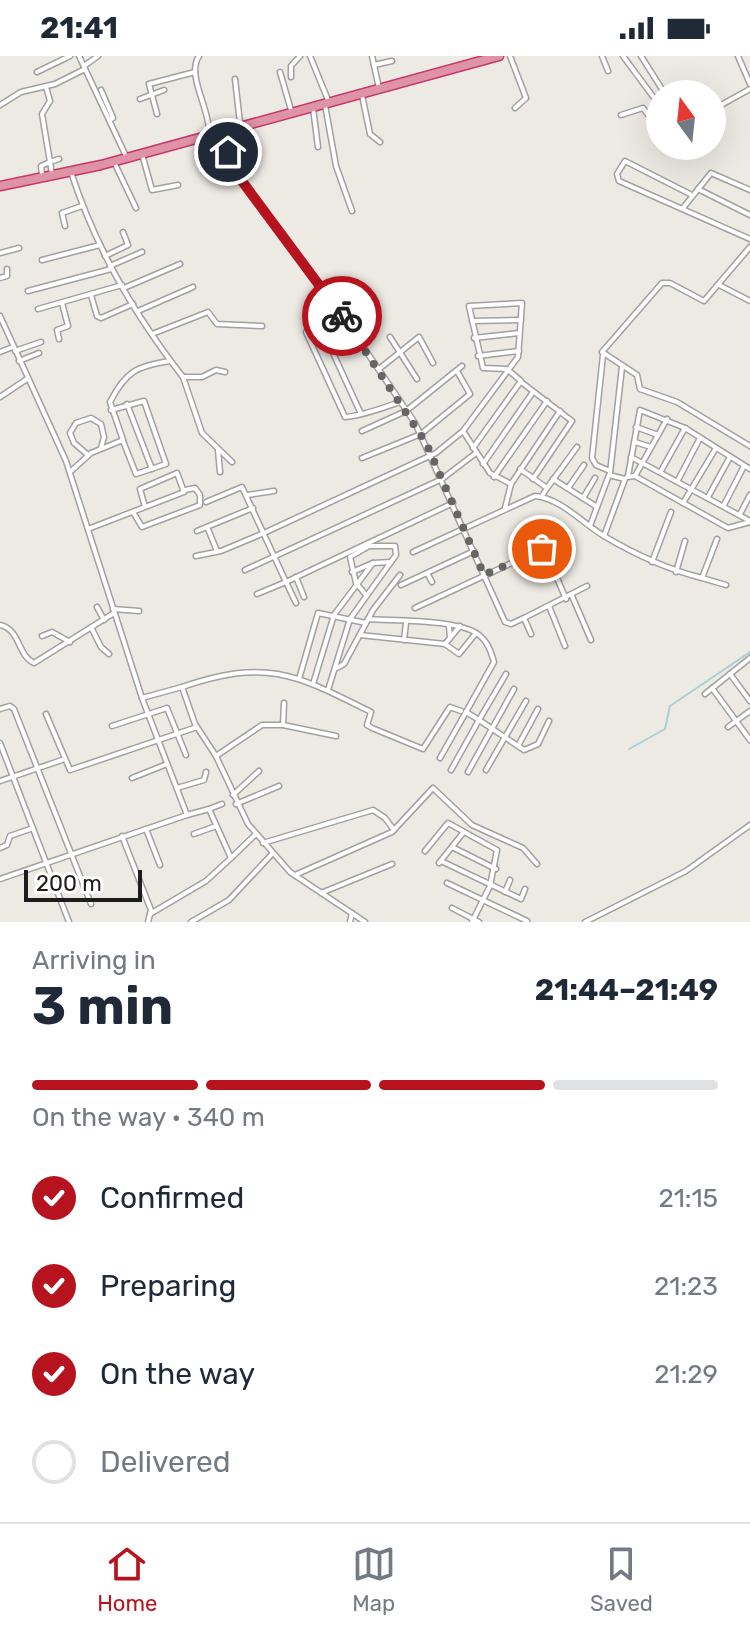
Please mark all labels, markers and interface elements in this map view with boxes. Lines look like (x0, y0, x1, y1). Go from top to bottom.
text: 21:41 (40, 10, 118, 46)
north arrow (646, 80, 726, 160)
map controls (646, 80, 726, 160)
pin (194, 118, 262, 186)
icon: home (206, 130, 250, 174)
courier (302, 276, 382, 356)
icon: bike (320, 294, 364, 338)
pin (508, 515, 576, 583)
icon: bag (520, 527, 564, 571)
scale bar (24, 866, 142, 902)
text: 200 m (36, 870, 102, 897)
text: Arriving in (32, 945, 156, 976)
text: 21:44–21:49 (535, 972, 718, 1008)
text: 3 min (32, 975, 173, 1037)
text: On the way · 340 m (32, 1102, 265, 1133)
icon: check (32, 1176, 76, 1220)
text: Confirmed (100, 1180, 244, 1216)
text: 21:15 (658, 1183, 718, 1214)
icon: check (32, 1264, 76, 1308)
text: Preparing (100, 1268, 236, 1304)
text: 21:23 (654, 1271, 718, 1302)
icon: check (32, 1352, 76, 1396)
text: On the way (100, 1356, 255, 1392)
text: 21:29 (654, 1359, 718, 1390)
text: Delivered (100, 1444, 231, 1480)
tab: Home (97, 1542, 157, 1617)
tab: Map (352, 1542, 396, 1617)
tab: Saved (590, 1542, 653, 1617)

